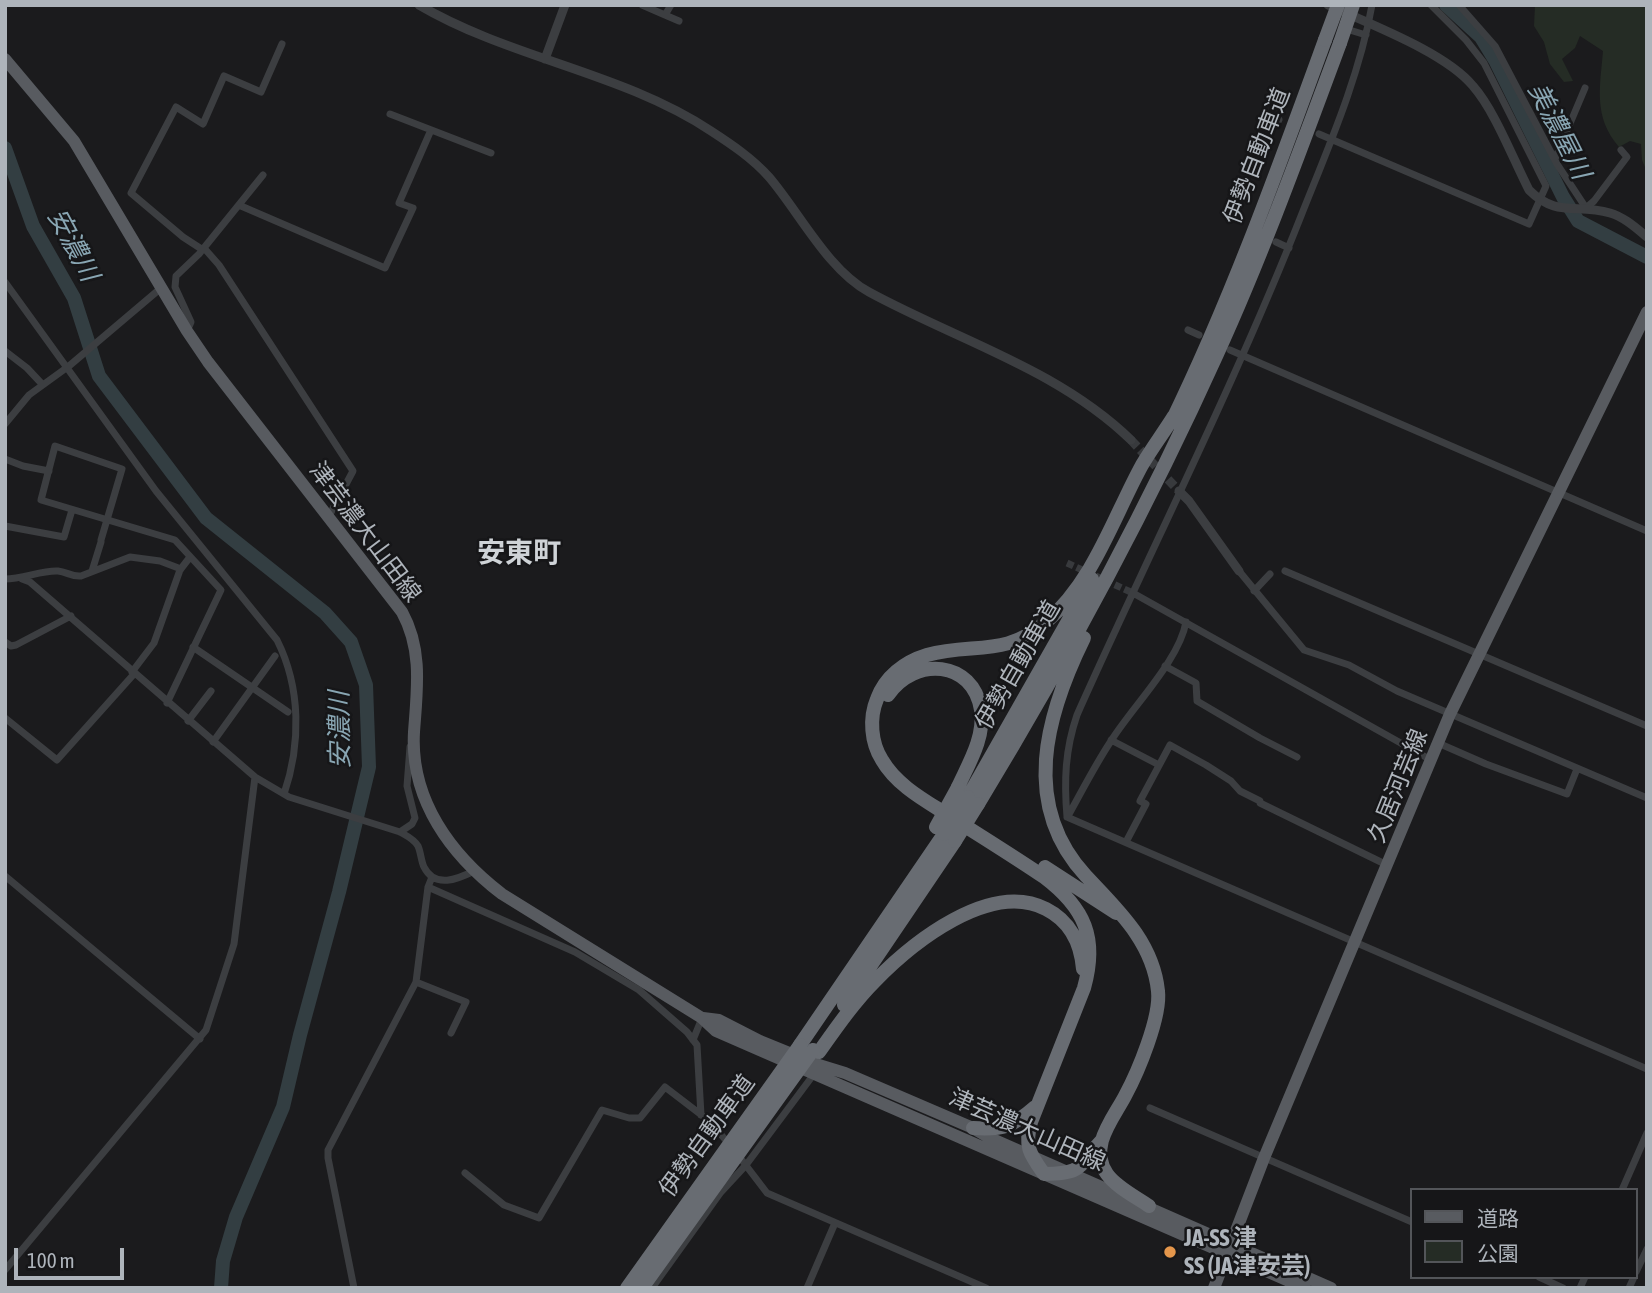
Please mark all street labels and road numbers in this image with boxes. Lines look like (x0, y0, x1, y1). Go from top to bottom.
street label: 伊勢自動車道 (1218, 84, 1296, 228)
street label: 津芸濃大山田線 (303, 456, 427, 608)
street label: 伊勢自動車道 (970, 595, 1066, 735)
street label: 久居河芸線 (1362, 725, 1434, 847)
street label: 伊勢自動車道 (653, 1069, 761, 1203)
street label: 津芸濃大山田線 (944, 1083, 1110, 1177)

